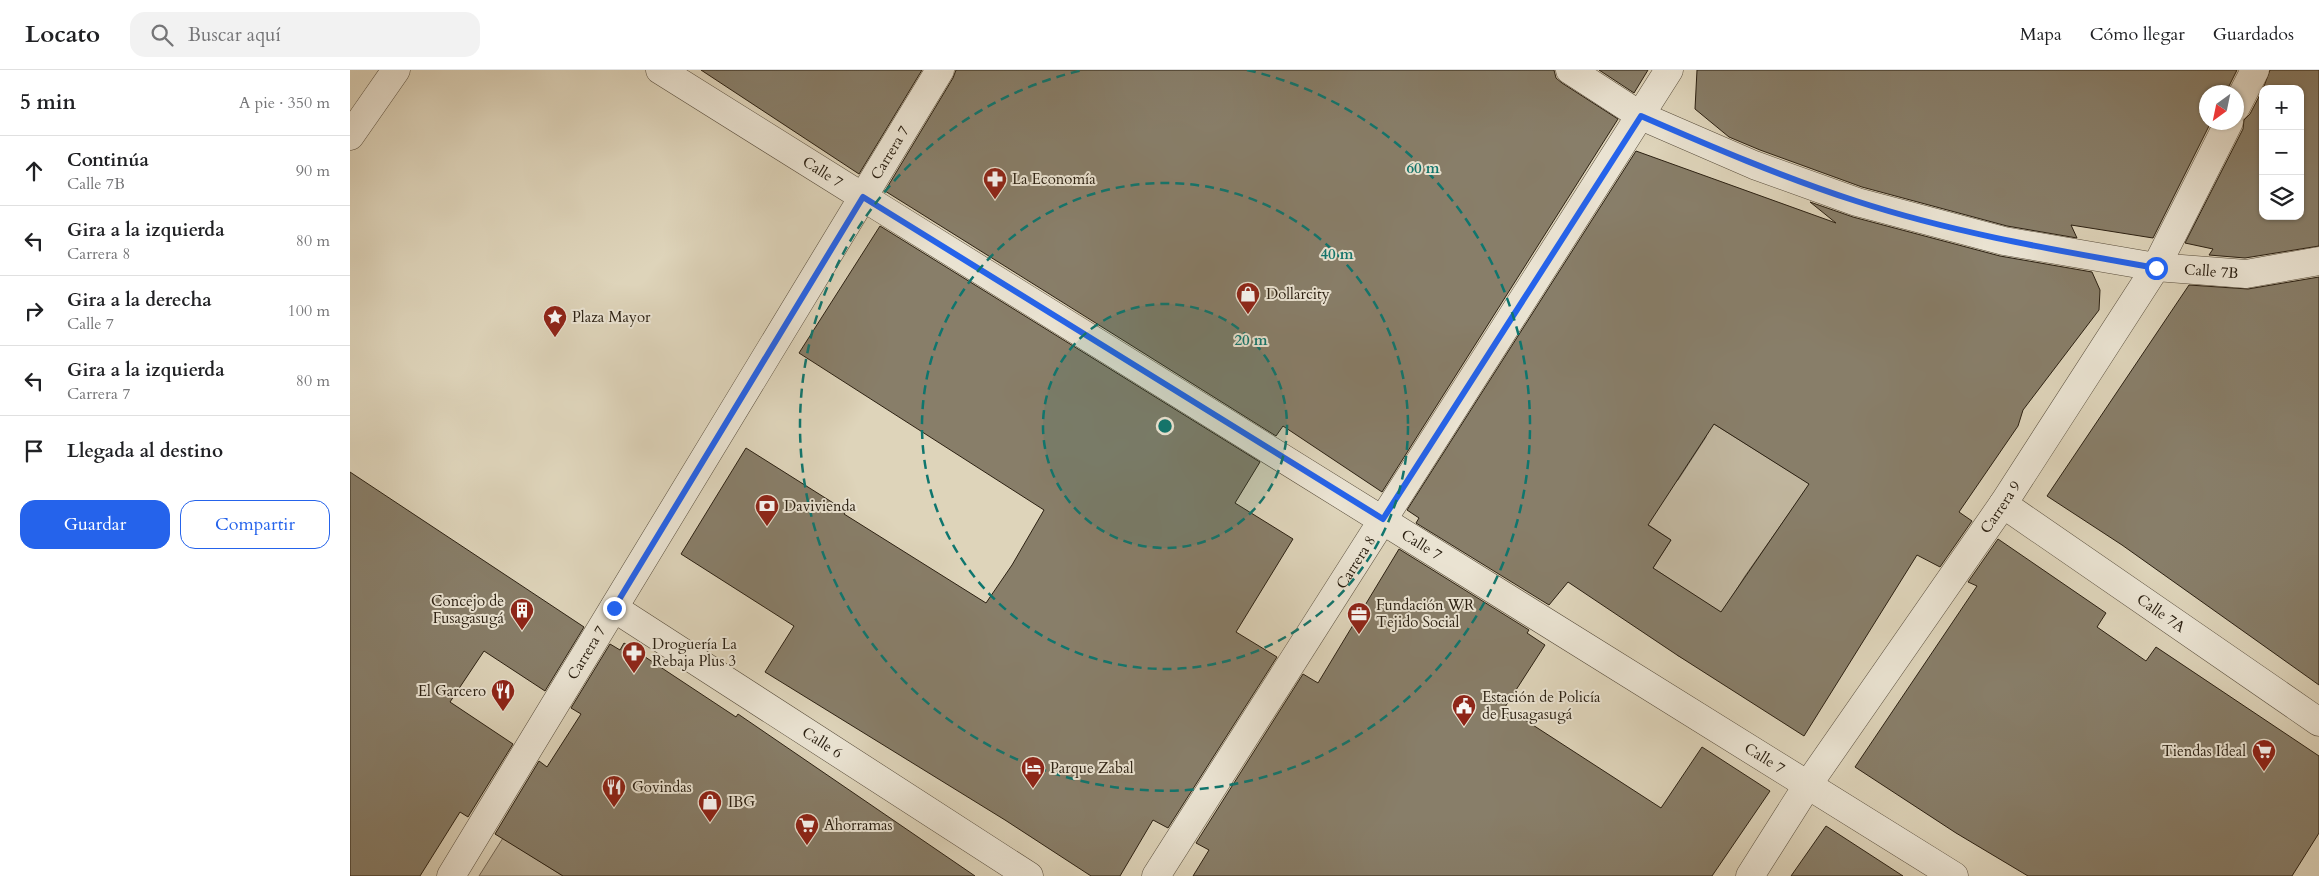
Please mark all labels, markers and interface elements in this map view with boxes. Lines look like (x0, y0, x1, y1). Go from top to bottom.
search box (130, 12, 480, 57)
text: Locato (25, 18, 100, 51)
icon: search (148, 21, 176, 49)
text: Buscar aquí (188, 22, 281, 48)
text: Mapa (2020, 22, 2062, 47)
text: Cómo llegar (2090, 22, 2185, 47)
text: Guardados (2213, 22, 2294, 47)
north arrow (2199, 85, 2244, 130)
map controls (2259, 85, 2304, 220)
button: + (2259, 85, 2304, 130)
text: 5 min (20, 88, 76, 117)
text: A pie · 350 m (239, 92, 330, 114)
street label: Carrera 7 (866, 122, 914, 183)
button: − (2259, 130, 2304, 175)
text: Continúa (67, 147, 149, 173)
street label: Calle 7 (799, 152, 847, 192)
icon: ahead (20, 157, 48, 185)
text: 60 m (1406, 158, 1440, 178)
text: 90 m (296, 160, 330, 182)
pharmacy icon: La Economía (982, 166, 1008, 200)
place label: La Economía (1012, 169, 1096, 189)
text: Calle 7B (67, 173, 125, 195)
button: layers (2259, 175, 2304, 220)
text: Gira a la izquierda (67, 217, 225, 243)
icon: left (20, 227, 48, 255)
text: 80 m (296, 230, 330, 252)
text: Carrera 8 (67, 243, 130, 265)
text: 40 m (1320, 244, 1354, 264)
route start (2145, 257, 2168, 280)
street label: Calle 7B (2183, 259, 2239, 283)
shop icon: Dollarcity (1235, 281, 1261, 315)
place label: Dollarcity (1266, 284, 1330, 304)
text: Gira a la derecha (67, 287, 212, 313)
icon: right (20, 297, 48, 325)
text: 100 m (288, 300, 330, 322)
place icon: Plaza Mayor (542, 304, 568, 338)
place label: Plaza Mayor (572, 307, 651, 327)
text: Calle 7 (67, 313, 114, 335)
text: 20 m (1234, 330, 1268, 350)
text: Gira a la izquierda (67, 357, 225, 383)
icon: left (20, 367, 48, 395)
text: 80 m (296, 370, 330, 392)
text: Carrera 7 (67, 383, 130, 405)
centre of rings (1156, 417, 1174, 435)
icon: arrive (20, 437, 48, 465)
text: Llegada al destino (67, 438, 223, 464)
street label: Carrera 9 (1976, 477, 2026, 537)
bank icon: Davivienda (754, 493, 780, 527)
place label: Davivienda (784, 496, 857, 516)
button: Guardar (20, 500, 170, 549)
button: Compartir (180, 500, 330, 549)
street label: Calle 7 (1398, 525, 1446, 565)
street label: Carrera 8 (1331, 532, 1380, 593)
street label: Calle 7A (2133, 589, 2190, 637)
place label: Concejo de Fusagasugá (431, 591, 505, 628)
place label: Fundación WR Tejido Social (1376, 595, 1475, 632)
building icon: Concejo de Fusagasugá (509, 597, 535, 631)
route end (603, 597, 626, 620)
office icon: Fundación WR Tejido Social (1346, 601, 1372, 635)
street label: Carrera 7 (562, 622, 611, 683)
place label: Droguería La Rebaja Plus 3 (652, 634, 737, 671)
pharmacy icon: Droguería La Rebaja Plus 3 (621, 640, 647, 674)
restaurant icon: El Garcero (490, 678, 516, 712)
place label: El Garcero (418, 681, 486, 701)
place label: Estación de Policía de Fusagasugá (1482, 687, 1601, 724)
public building icon: Estación de Policía de Fusagasugá (1451, 693, 1477, 727)
street label: Calle 6 (798, 722, 847, 763)
street label: Calle 7 (1741, 738, 1789, 778)
supermarket icon: Tiendas Ideal (2251, 738, 2277, 772)
place label: Tiendas Ideal (2162, 741, 2246, 761)
hotel icon: Parque Zabal (1020, 755, 1046, 789)
place label: Parque Zabal (1050, 758, 1134, 778)
restaurant icon: Govindas (601, 774, 627, 808)
place label: Govindas (632, 777, 692, 797)
shop icon: IBG (697, 789, 723, 823)
place label: IBG (728, 792, 755, 812)
supermarket icon: Ahorramas (794, 812, 820, 846)
place label: Ahorramas (824, 815, 893, 835)

